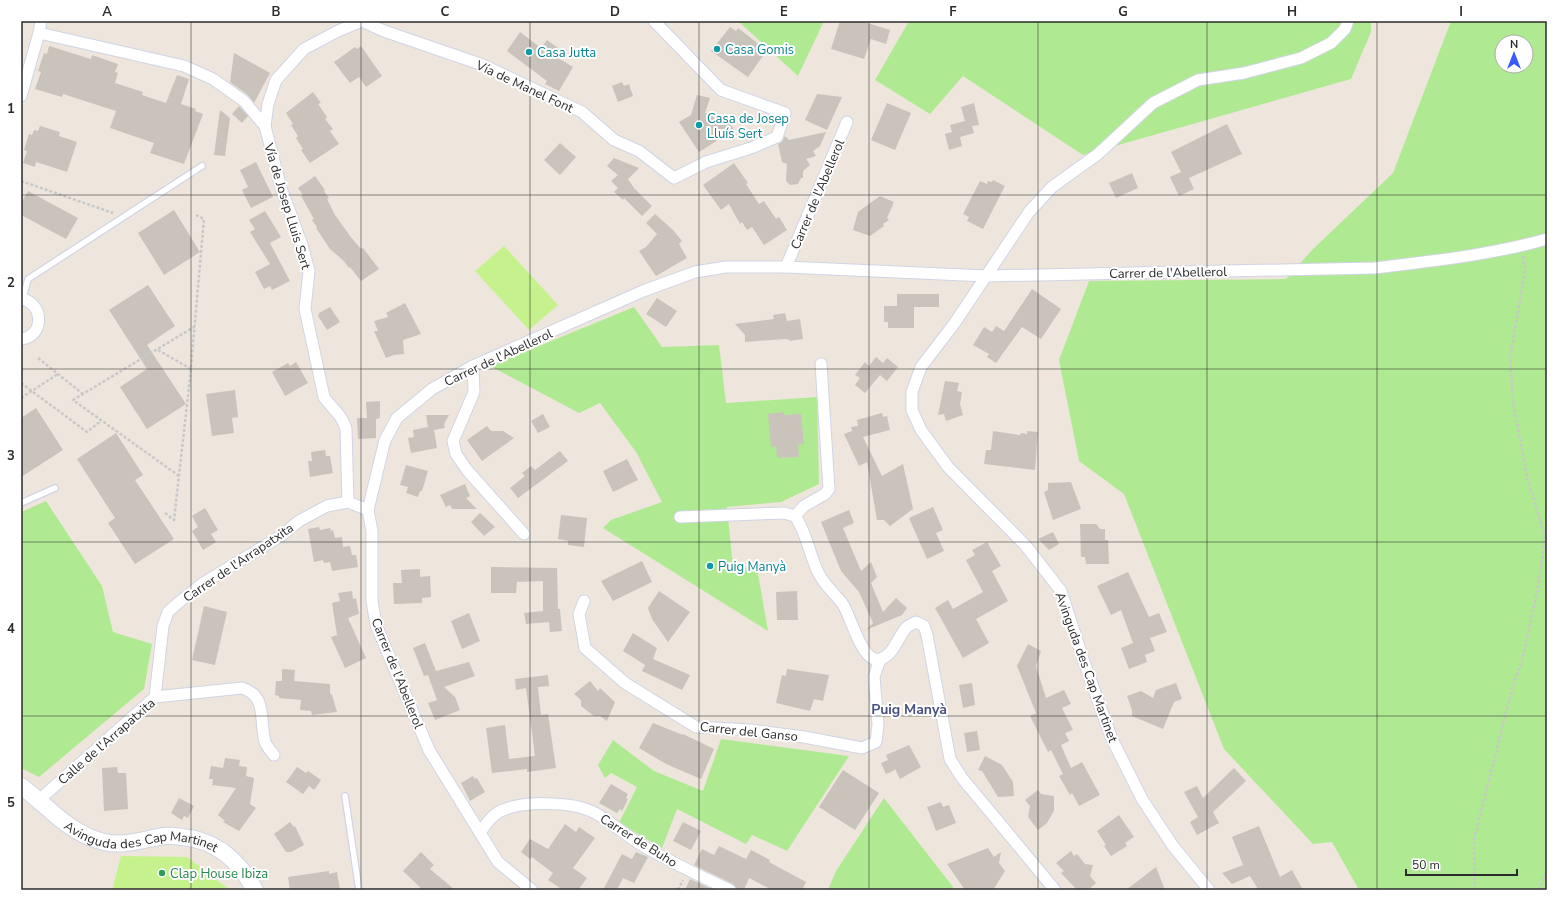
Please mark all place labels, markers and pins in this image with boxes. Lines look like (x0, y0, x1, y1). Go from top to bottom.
place label: Casa Gomis (725, 41, 794, 59)
place label: Casa Jutta (537, 44, 596, 62)
marker: Casa Gomis (712, 44, 722, 54)
marker: Casa Jutta (524, 47, 534, 57)
place label: Casa de Josep Lluís Sert (707, 110, 789, 143)
marker: Casa de Josep Lluís Sert (694, 120, 704, 130)
place label: Puig Manyà (718, 558, 786, 576)
marker: Puig Manyà (705, 561, 715, 571)
place label: Clap House Ibiza (170, 865, 268, 883)
marker: Clap House Ibiza (157, 868, 167, 878)

